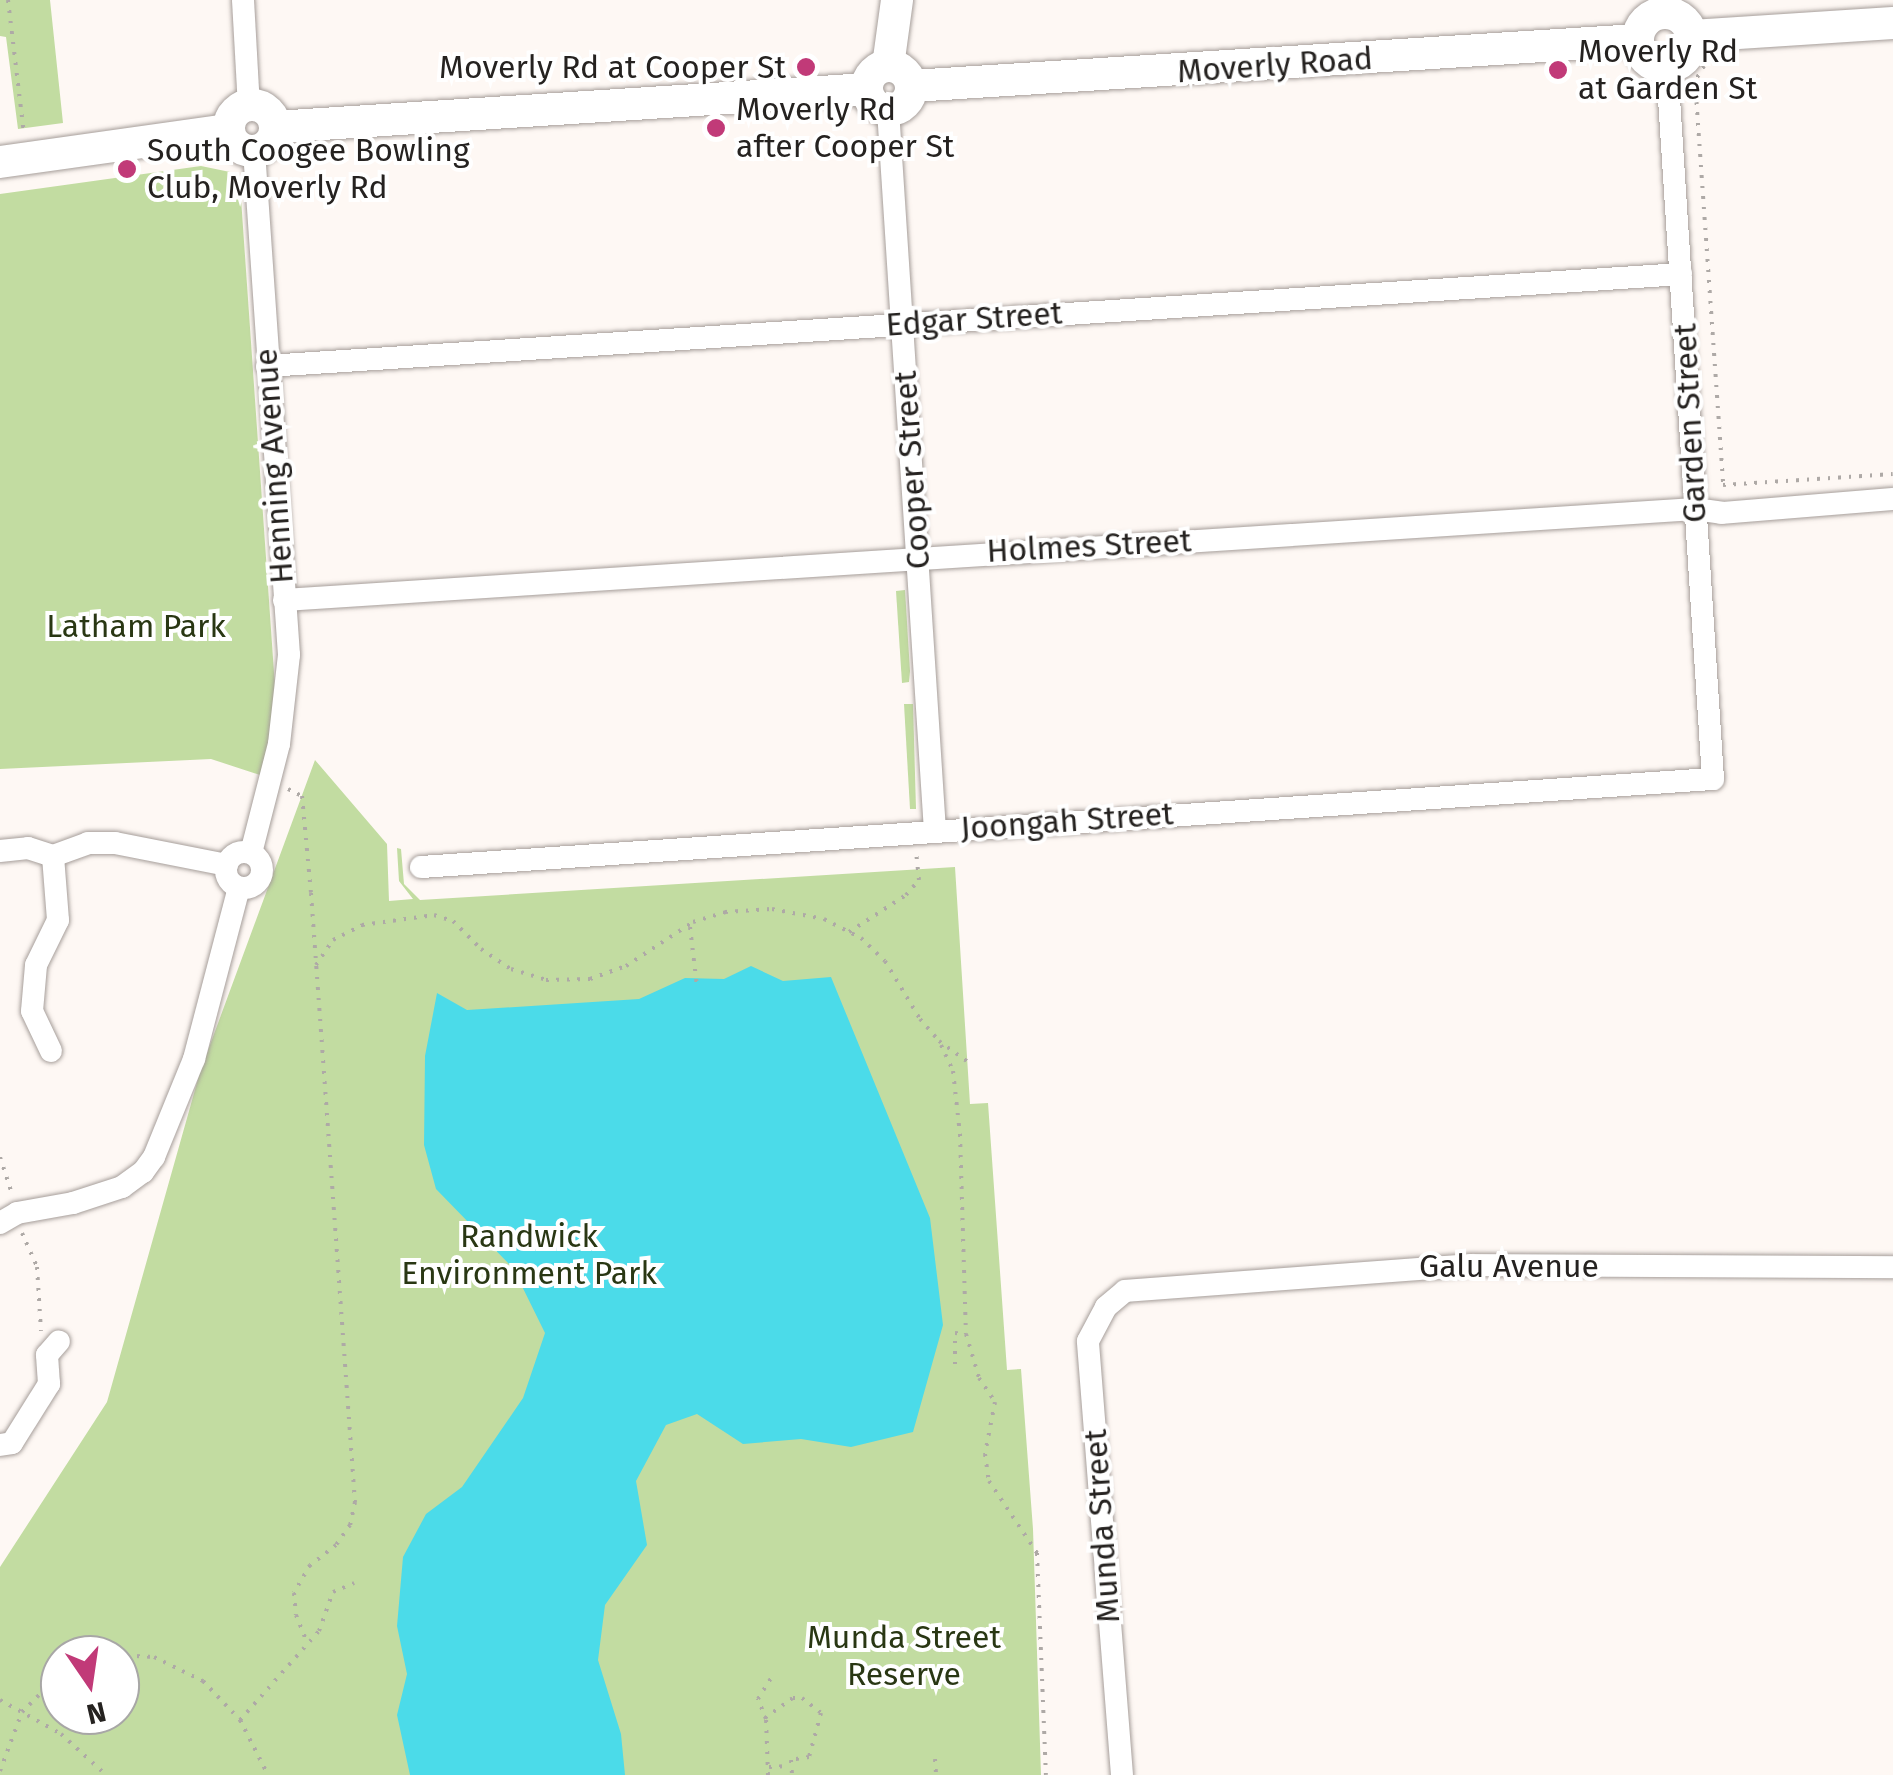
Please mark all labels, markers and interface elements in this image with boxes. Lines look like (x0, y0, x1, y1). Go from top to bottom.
place label: Moverly Rd at Garden St (1578, 33, 1757, 108)
street label: Moverly Road (1176, 39, 1374, 91)
place label: Moverly Rd at Cooper St (439, 48, 786, 86)
marker: Moverly Rd at Cooper St (795, 56, 817, 78)
marker: Moverly Rd at Garden St (1547, 59, 1569, 81)
place label: Moverly Rd after Cooper St (736, 91, 954, 166)
marker: Moverly Rd after Cooper St (705, 117, 727, 139)
place label: South Coogee Bowling Club, Moverly Rd (147, 132, 470, 207)
marker: South Coogee Bowling Club, Moverly Rd (116, 158, 138, 180)
street label: Edgar Street (885, 294, 1063, 344)
street label: Garden Street (1666, 322, 1714, 524)
street label: Henning Avenue (247, 347, 301, 585)
street label: Cooper Street (886, 370, 938, 570)
street label: Holmes Street (986, 521, 1192, 571)
park label: Latham Park (46, 607, 226, 645)
street label: Joongah Street (959, 794, 1175, 848)
park label: Randwick Environment Park (401, 1218, 657, 1293)
street label: Galu Avenue (1419, 1247, 1599, 1285)
street label: Munda Street (1076, 1428, 1128, 1624)
park label: Munda Street Reserve (807, 1619, 1001, 1694)
north arrow (40, 1635, 140, 1735)
text: N (84, 1695, 109, 1731)

